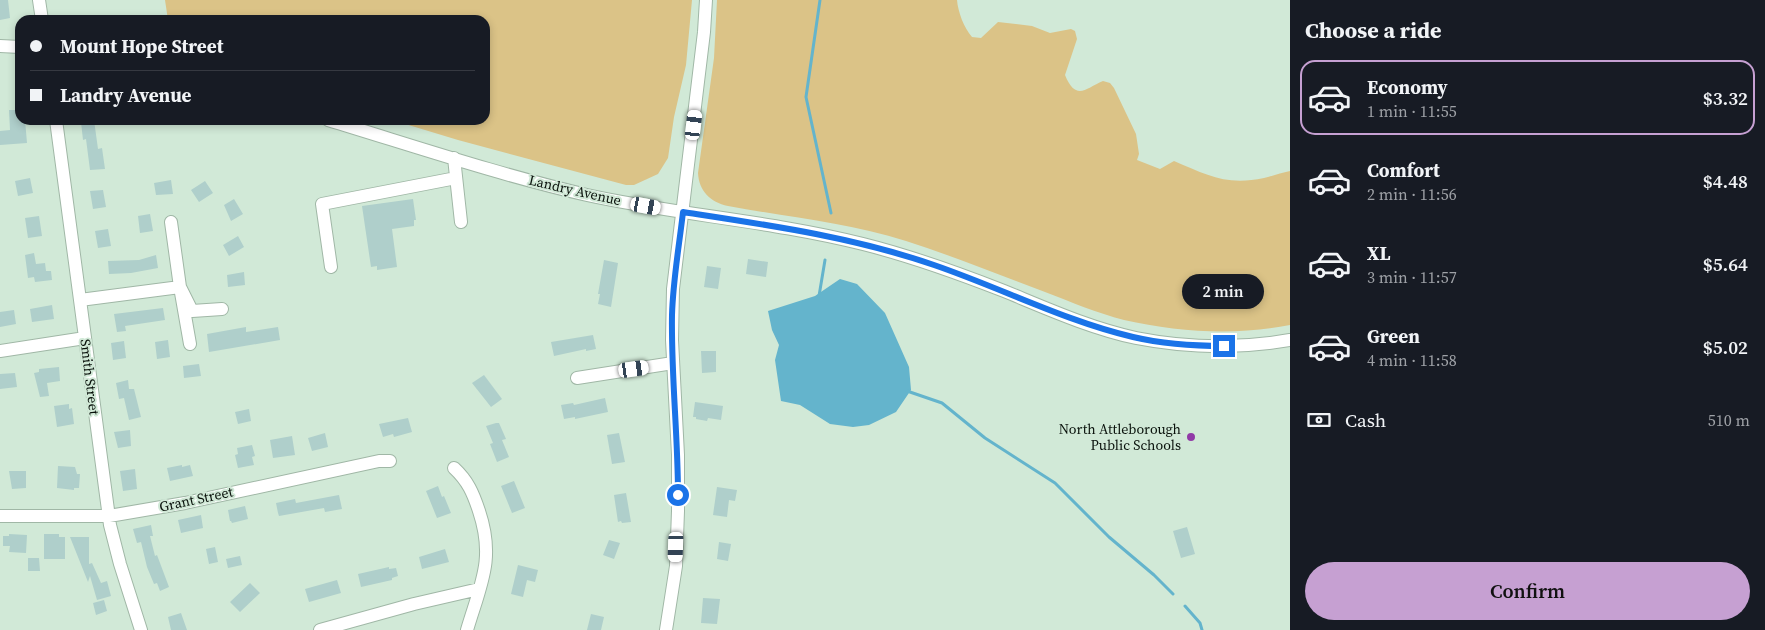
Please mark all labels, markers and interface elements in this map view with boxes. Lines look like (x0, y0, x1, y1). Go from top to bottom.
text: Choose a ride (1305, 15, 1442, 45)
text: Mount Hope Street (60, 33, 223, 59)
text: Economy (1367, 74, 1448, 100)
icon: car (1307, 75, 1352, 120)
text: Landry Avenue (60, 82, 192, 108)
text: $3.32 (1703, 85, 1748, 111)
text: 1 min · 11:55 (1367, 100, 1457, 122)
car (684, 109, 703, 141)
text: Comfort (1367, 157, 1440, 183)
icon: car (1307, 158, 1352, 203)
text: $4.48 (1703, 168, 1748, 194)
street label: Landry Avenue (527, 170, 623, 210)
text: 2 min · 11:56 (1367, 183, 1457, 205)
car (629, 196, 662, 216)
text: XL (1367, 240, 1390, 266)
icon: car (1307, 241, 1352, 286)
text: $5.64 (1703, 251, 1748, 277)
text: 3 min · 11:57 (1367, 266, 1457, 288)
callout: 2 min (1183, 274, 1265, 308)
text: 2 min (1202, 280, 1244, 302)
text: Green (1367, 323, 1420, 349)
icon: car (1307, 324, 1352, 369)
text: $5.02 (1703, 334, 1748, 360)
route end (1213, 335, 1235, 357)
street label: Smith Street (75, 338, 105, 417)
text: 4 min · 11:58 (1367, 349, 1457, 371)
car (618, 359, 649, 379)
icon: cash (1305, 406, 1333, 434)
text: Cash (1345, 407, 1386, 433)
text: 510 m (1708, 409, 1750, 431)
place label: North Attleborough Public Schools (1059, 419, 1181, 455)
marker: North Attleborough Public Schools (1185, 431, 1197, 443)
street label: Grant Street (157, 481, 235, 517)
route start (667, 484, 689, 506)
car (667, 532, 684, 562)
button: Confirm (1305, 562, 1750, 620)

